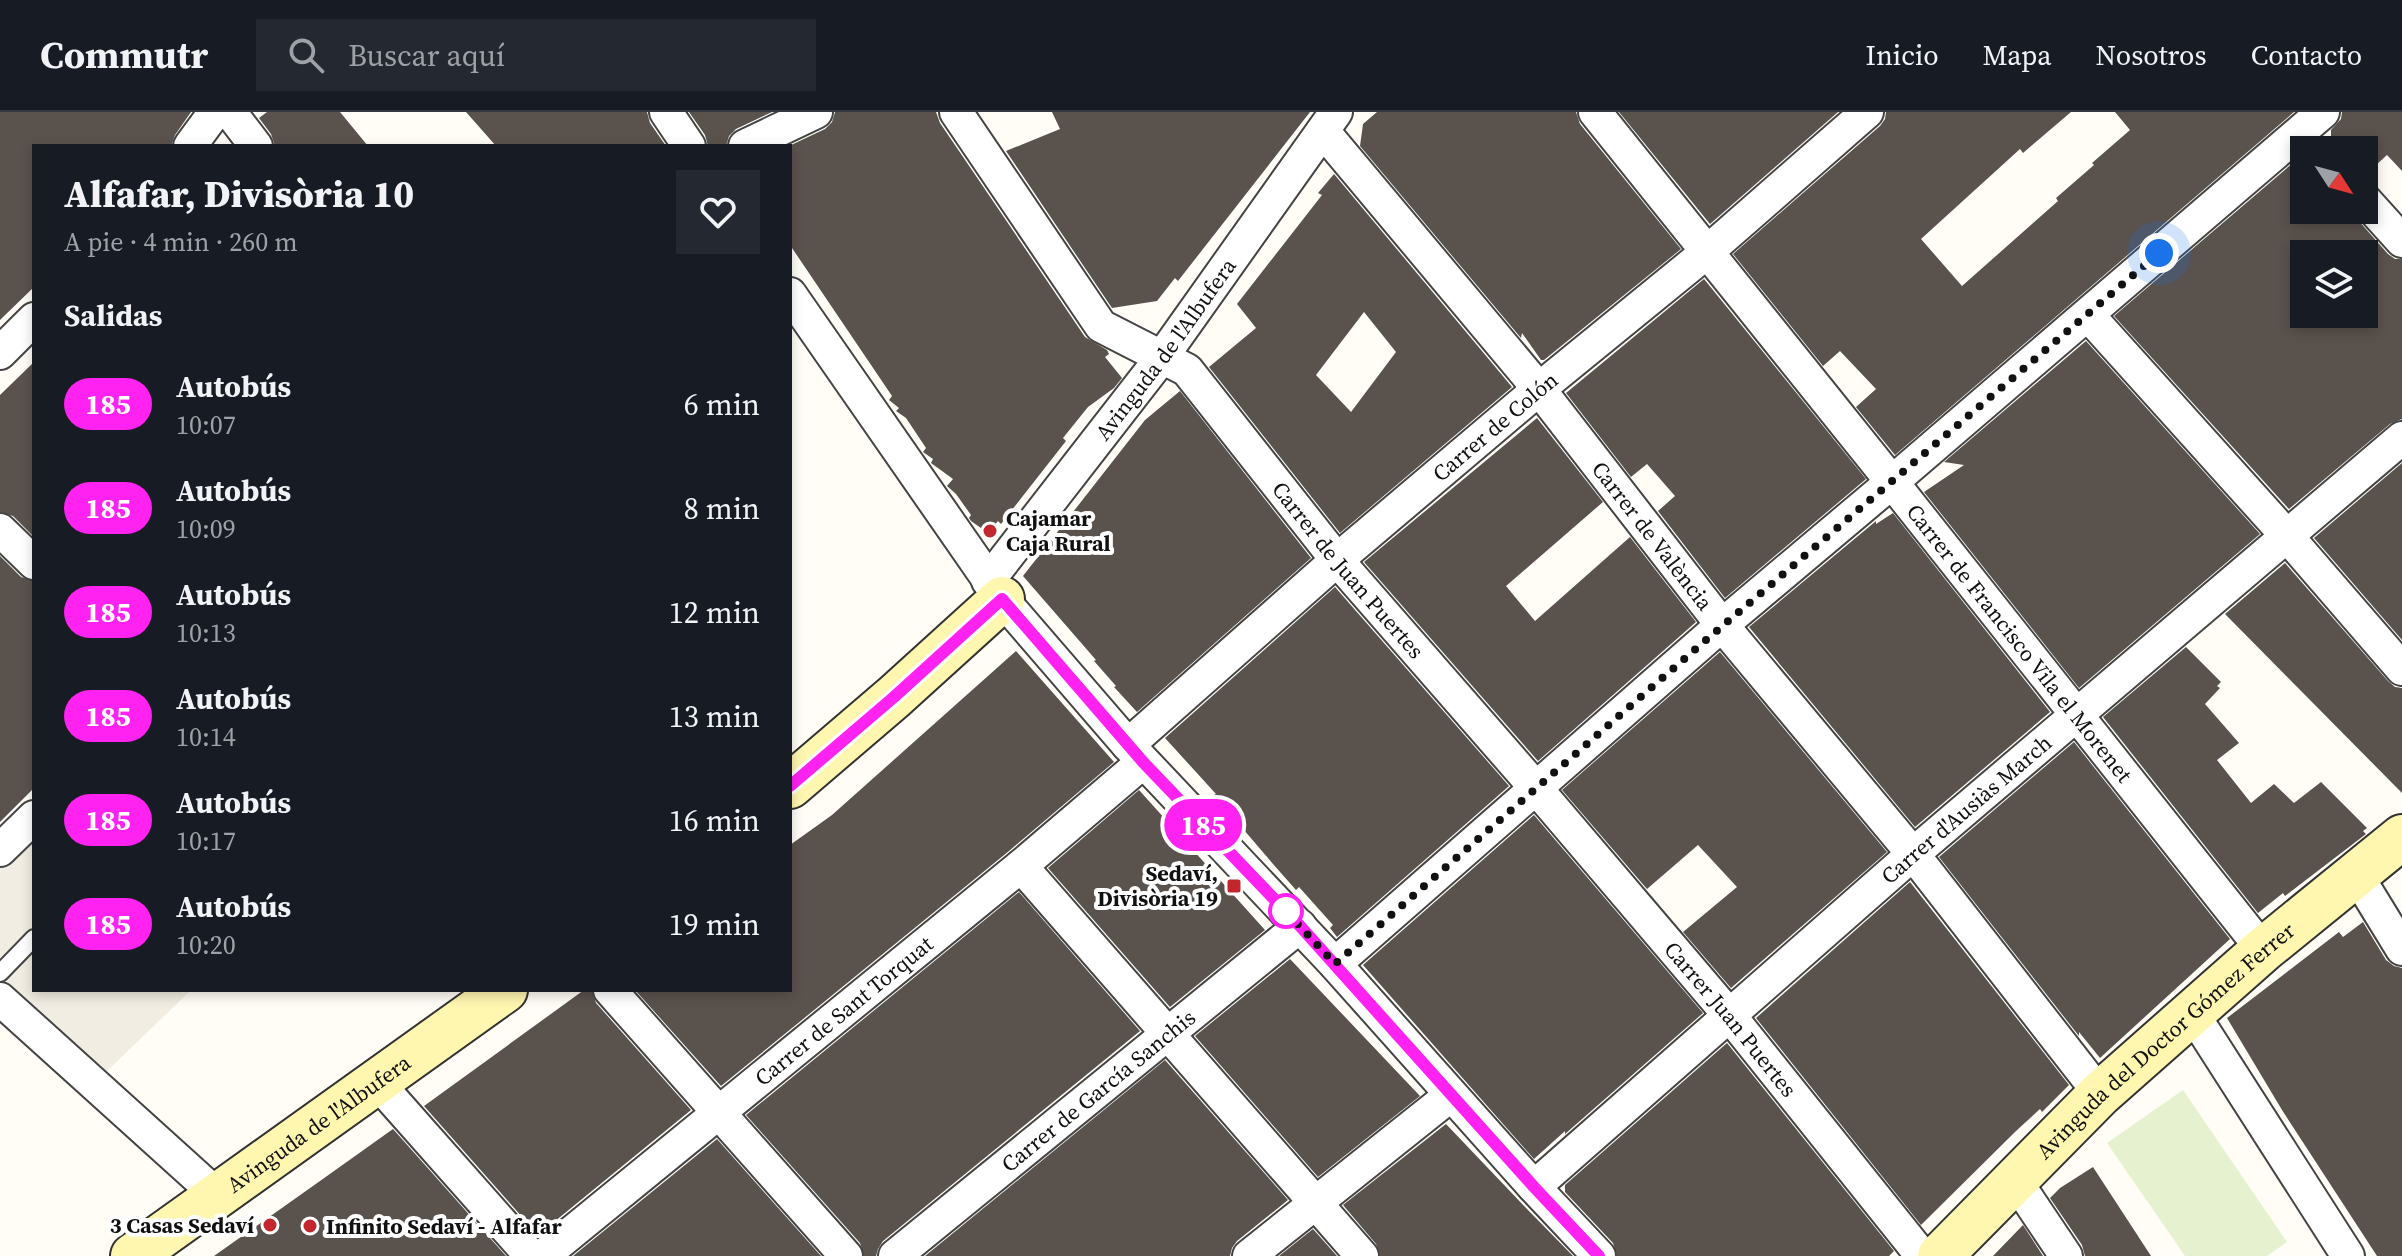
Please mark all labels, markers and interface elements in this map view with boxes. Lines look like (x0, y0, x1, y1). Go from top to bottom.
search box (256, 19, 816, 91)
text: Commutr (40, 29, 208, 81)
icon: search (284, 33, 328, 77)
text: Buscar aquí (348, 35, 505, 76)
text: Inicio (1866, 36, 1939, 74)
text: Mapa (1983, 36, 2052, 74)
text: Nosotros (2096, 36, 2207, 74)
text: Contacto (2251, 36, 2362, 74)
north arrow (2290, 136, 2378, 224)
map controls (2290, 136, 2378, 328)
text: Alfafar, Divisòria 10 (64, 168, 414, 220)
button: heart (676, 170, 760, 254)
text: A pie · 4 min · 260 m (64, 224, 298, 260)
your location (2139, 233, 2179, 273)
button: layers (2290, 240, 2378, 328)
street label: Avinguda de l'Albufera (1088, 251, 1243, 446)
text: Salidas (64, 295, 162, 336)
street label: Carrer de Colón (1426, 365, 1564, 488)
text: Autobús (176, 366, 291, 407)
text: 6 min (684, 384, 760, 425)
text: 185 (85, 385, 131, 423)
text: 10:07 (176, 407, 236, 443)
street label: Carrer de València (1585, 455, 1721, 617)
text: Autobús (176, 470, 291, 511)
street label: Carrer de Juan Puertes (1266, 475, 1431, 665)
text: 8 min (684, 488, 760, 529)
text: 185 (85, 489, 131, 527)
street label: Carrer de Francisco Vila el Morenet (1900, 498, 2140, 789)
place label: Cajamar Caja Rural (1006, 503, 1111, 558)
text: 10:09 (176, 511, 236, 547)
marker: Cajamar Caja Rural (981, 522, 999, 540)
text: Autobús (176, 574, 291, 615)
text: 12 min (669, 592, 760, 633)
text: 185 (85, 593, 131, 631)
text: 10:13 (176, 615, 236, 651)
text: Autobús (176, 678, 291, 719)
text: 13 min (669, 696, 760, 737)
text: 185 (85, 697, 131, 735)
text: 10:14 (176, 719, 236, 755)
street label: Carrer d'Ausiàs March (1874, 728, 2058, 891)
text: Autobús (176, 782, 291, 823)
line badge: 185 (1157, 799, 1249, 851)
text: 16 min (669, 800, 760, 841)
text: 185 (85, 801, 131, 839)
text: 185 (1180, 806, 1226, 844)
text: 10:17 (176, 823, 236, 859)
place label: Sedaví, Divisòria 19 (1097, 858, 1218, 913)
marker: Sedaví, Divisòria 19 (1225, 877, 1243, 895)
text: Autobús (176, 886, 291, 927)
unlabelled marker (1269, 894, 1303, 928)
text: 19 min (669, 904, 760, 945)
text: 185 (85, 905, 131, 943)
street label: Avinguda del Doctor Gómez Ferrer (2029, 915, 2301, 1165)
text: 10:20 (176, 927, 236, 963)
street label: Carrer de Sant Torquat (748, 928, 940, 1092)
street label: Carrer Juan Puertes (1658, 935, 1804, 1103)
street label: Carrer de García Sanchis (995, 1002, 1202, 1179)
street label: Avinguda de l'Albufera (220, 1047, 417, 1199)
place label: 3 Casas Sedaví (110, 1210, 254, 1240)
place label: Infinito Sedaví - Alfafar (326, 1211, 562, 1241)
marker: 3 Casas Sedaví (261, 1216, 279, 1234)
marker: Infinito Sedaví - Alfafar (301, 1217, 319, 1235)

